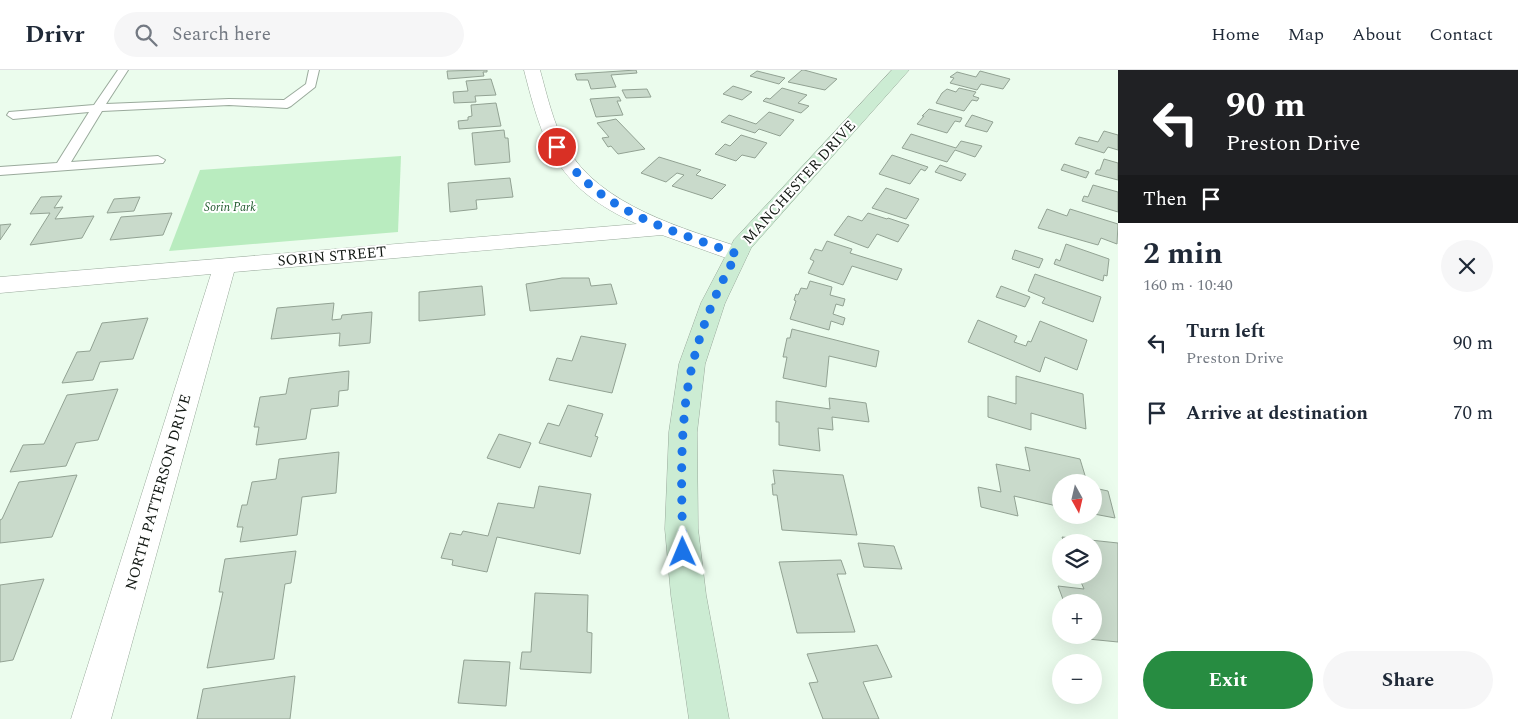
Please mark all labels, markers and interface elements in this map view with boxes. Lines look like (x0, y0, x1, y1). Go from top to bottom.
search box (114, 12, 464, 57)
text: Drivr (25, 17, 84, 53)
text: Search here (172, 20, 271, 49)
icon: search (132, 21, 160, 49)
text: Home (1211, 21, 1260, 48)
text: Map (1288, 21, 1324, 48)
text: About (1352, 21, 1402, 48)
text: Contact (1430, 21, 1493, 48)
text: 90 m (1226, 79, 1306, 132)
icon: left (1143, 90, 1208, 155)
street label: MANCHESTER DRIVE (737, 115, 862, 250)
pin (536, 126, 578, 168)
text: Preston Drive (1226, 127, 1360, 160)
icon: arrive (543, 133, 571, 161)
text: Then (1143, 185, 1187, 214)
icon: arrive (1197, 185, 1225, 213)
park label: Sorin Park (204, 198, 256, 217)
text: 2 min (1143, 231, 1223, 277)
street label: SORIN STREET (277, 240, 387, 273)
button: close (1441, 240, 1493, 292)
text: 160 m · 10:40 (1143, 273, 1233, 297)
text: Turn left (1186, 317, 1265, 346)
icon: left (1143, 329, 1171, 357)
text: 90 m (1453, 329, 1493, 358)
text: Preston Drive (1186, 346, 1284, 370)
street label: NORTH PATTERSON DRIVE (119, 391, 198, 593)
icon: arrive (1143, 399, 1171, 427)
text: Arrive at destination (1186, 399, 1368, 428)
text: 70 m (1453, 399, 1493, 428)
north arrow (1052, 474, 1102, 524)
map controls (1052, 474, 1102, 704)
position arrow (656, 525, 708, 577)
button: layers (1052, 534, 1102, 584)
button: + (1052, 594, 1102, 644)
button: Exit (1143, 651, 1313, 709)
button: Share (1323, 651, 1493, 709)
button: − (1052, 654, 1102, 704)

